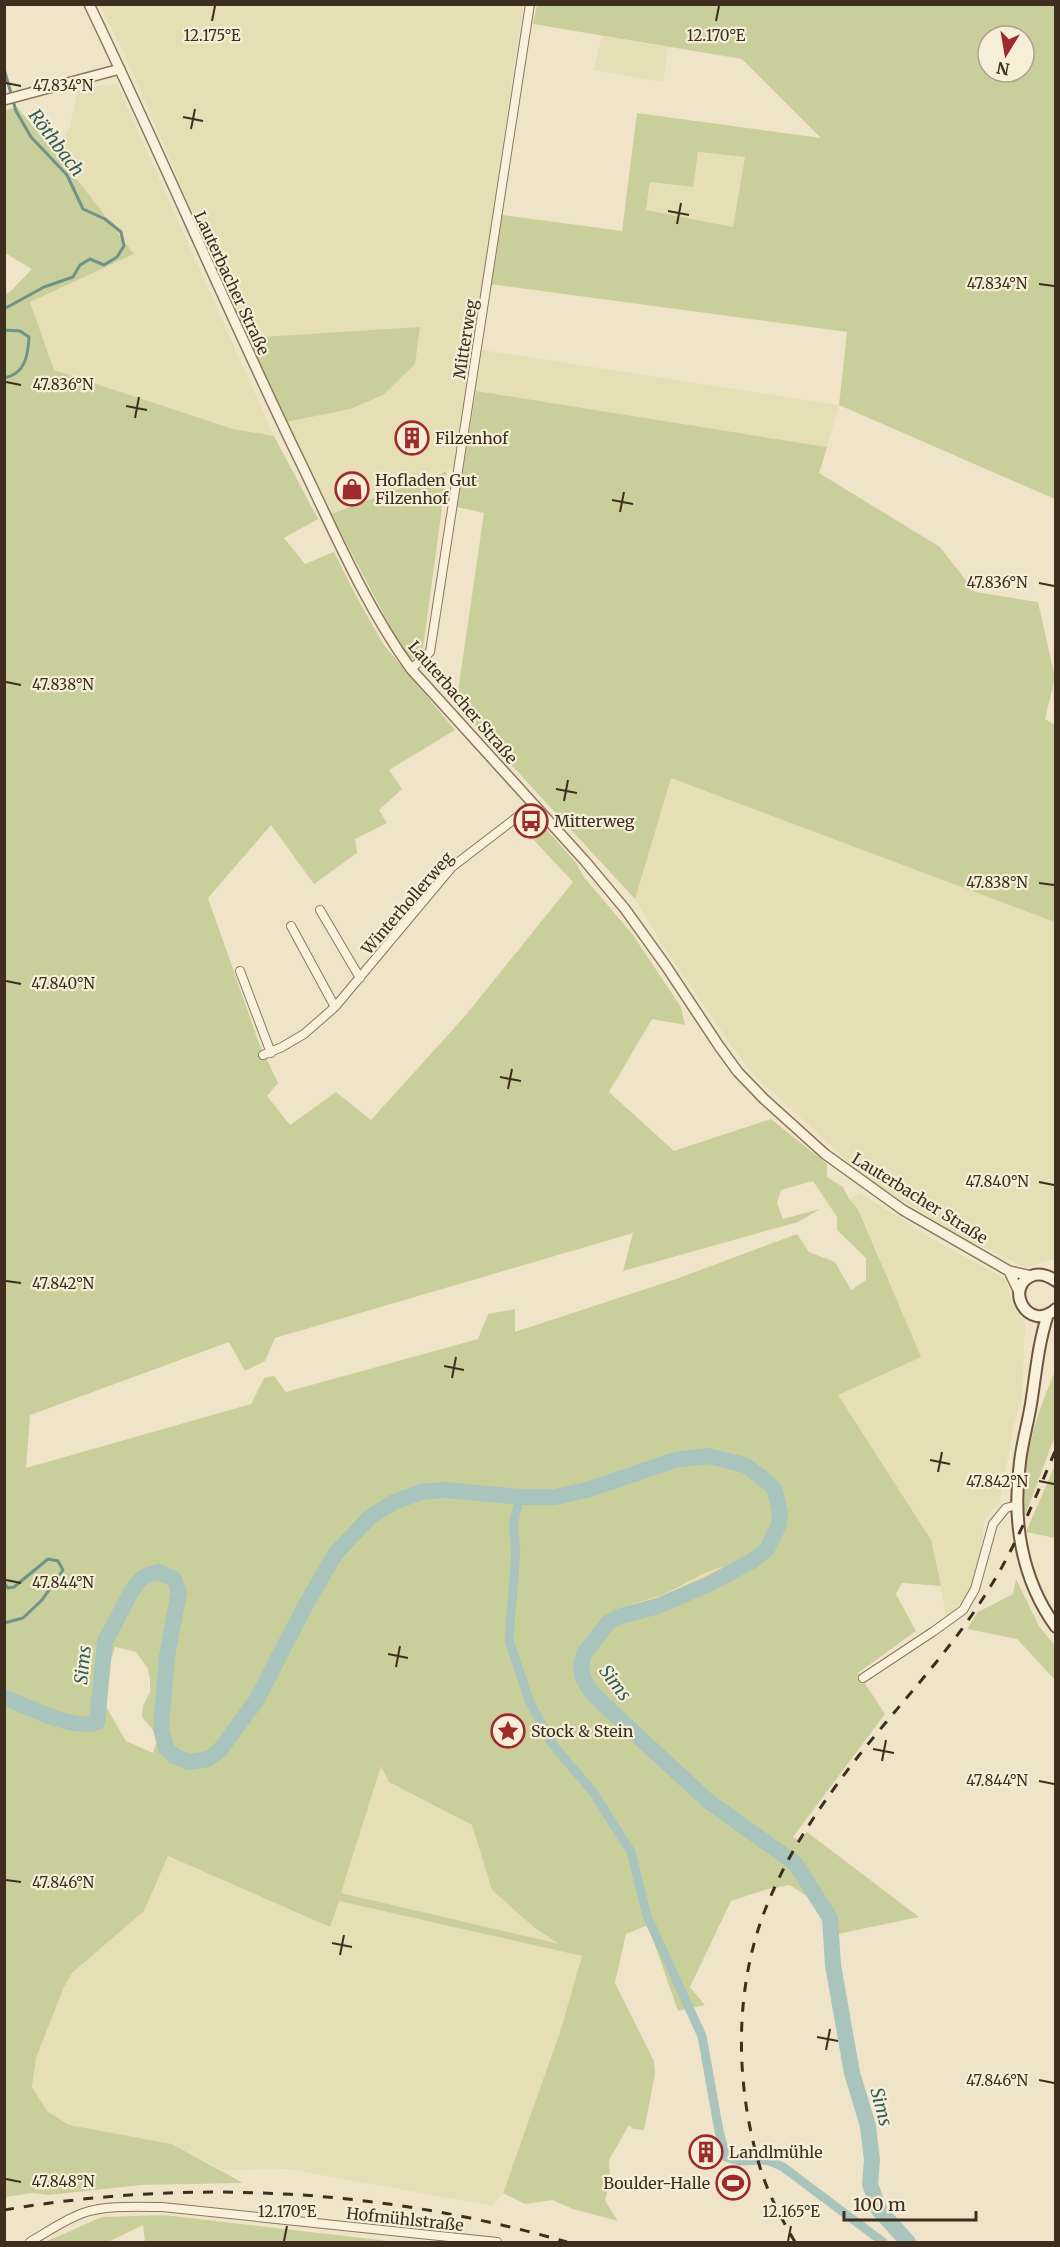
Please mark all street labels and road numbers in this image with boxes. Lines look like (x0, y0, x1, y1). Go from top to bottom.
street label: Lauterbacher Straße (190, 208, 274, 358)
street label: Mitterweg (449, 297, 481, 380)
street label: Lauterbacher Straße (404, 636, 522, 768)
street label: Winterhollerweg (356, 847, 457, 959)
street label: Lauterbacher Straße (848, 1148, 992, 1248)
street label: Hofmühlstraße (345, 2203, 465, 2235)

